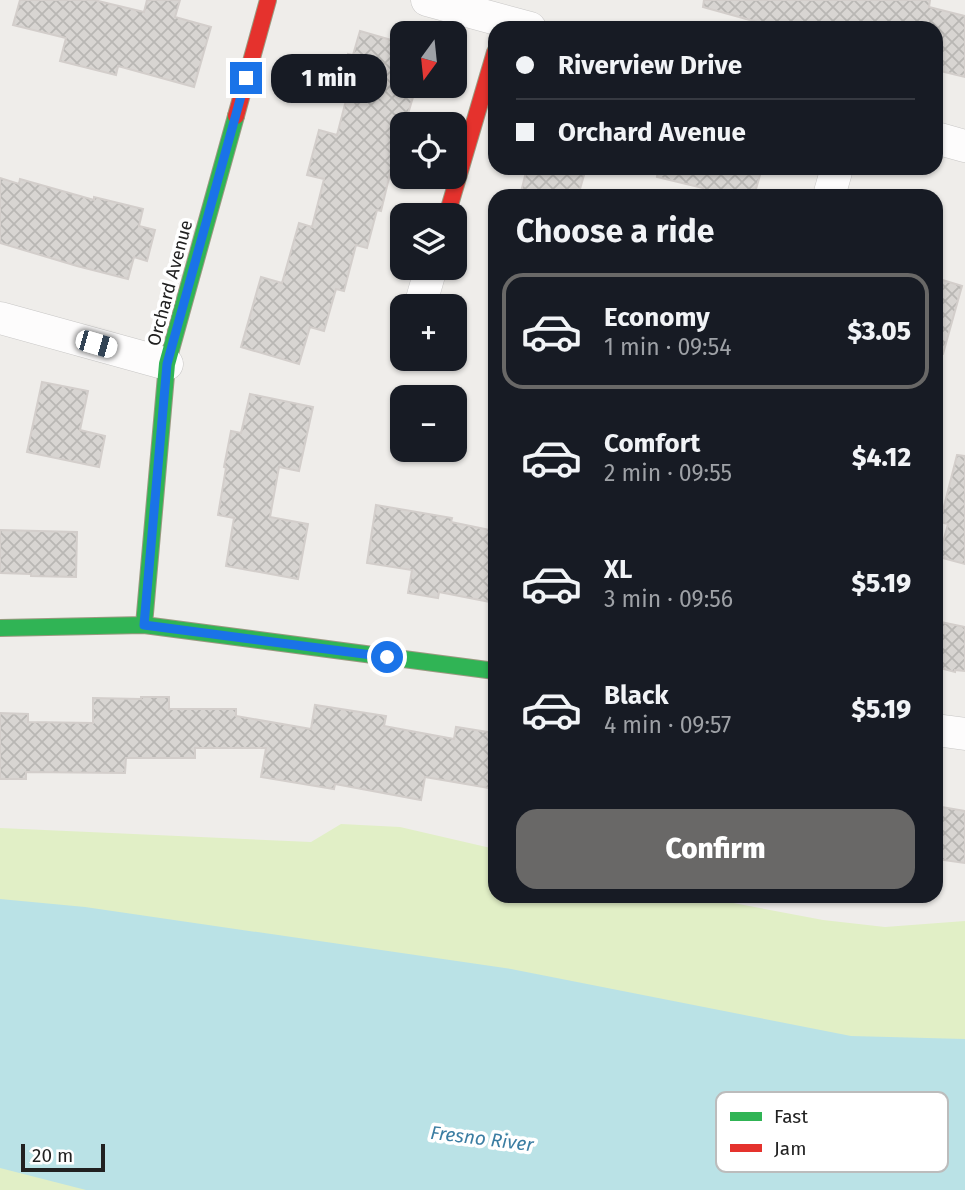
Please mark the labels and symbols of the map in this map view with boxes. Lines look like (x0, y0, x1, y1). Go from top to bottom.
north arrow (390, 21, 467, 98)
callout: 1 min (270, 54, 386, 102)
route end (230, 62, 262, 94)
street label: Orchard Avenue (143, 218, 197, 348)
car (73, 328, 120, 360)
route start (371, 641, 403, 673)
legend (716, 1092, 948, 1172)
text: Fast (774, 1105, 808, 1128)
water label: Fresno River (429, 1121, 536, 1156)
text: Jam (774, 1137, 806, 1160)
scale bar (21, 1141, 105, 1173)

